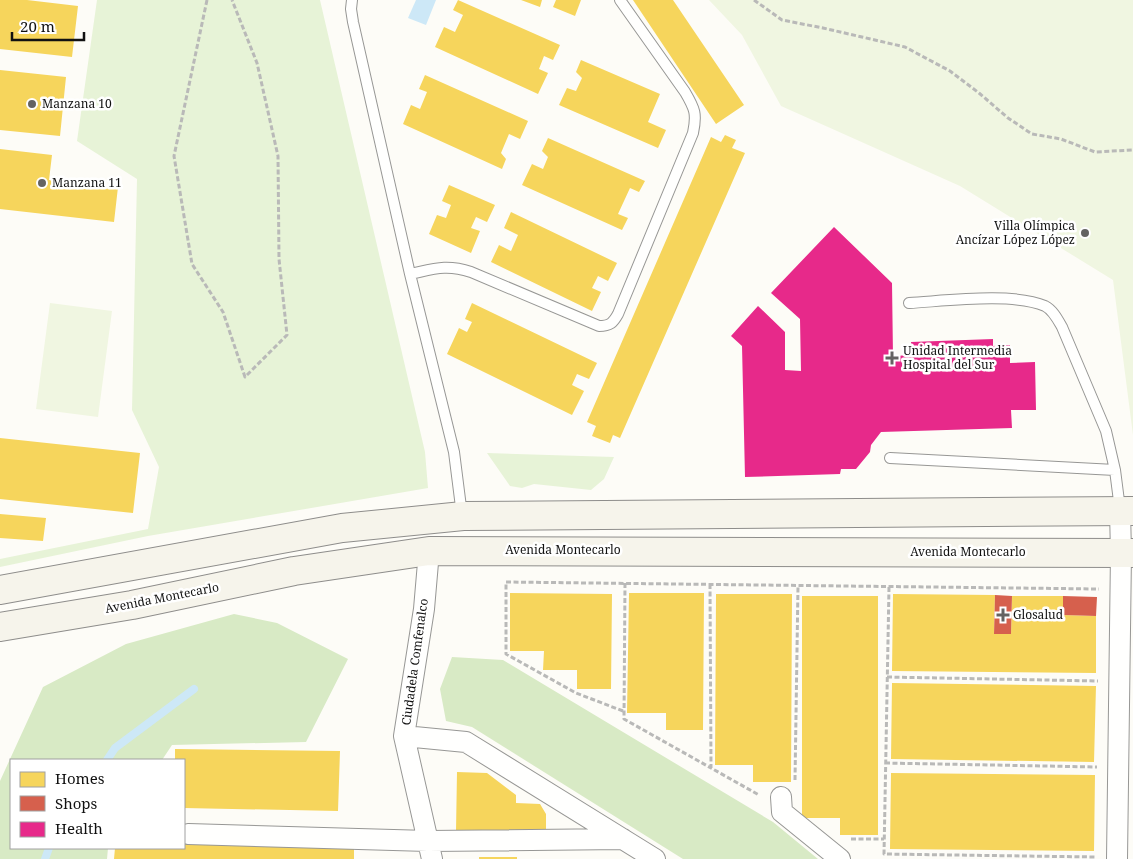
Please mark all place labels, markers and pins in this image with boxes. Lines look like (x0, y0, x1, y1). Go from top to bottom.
place label: Manzana 10 (42, 95, 112, 112)
marker: Manzana 10 (26, 98, 38, 110)
place label: Manzana 11 (52, 174, 122, 191)
marker: Manzana 11 (36, 177, 48, 189)
place label: Villa Olímpica Ancízar López López (956, 217, 1075, 248)
marker: Villa Olímpica Ancízar López López (1079, 227, 1091, 239)
place label: Unidad Intermedia Hospital del Sur (903, 342, 1012, 373)
marker: Unidad Intermedia Hospital del Sur (885, 351, 899, 365)
place label: Glosalud (1013, 606, 1064, 623)
marker: Glosalud (997, 609, 1009, 621)

